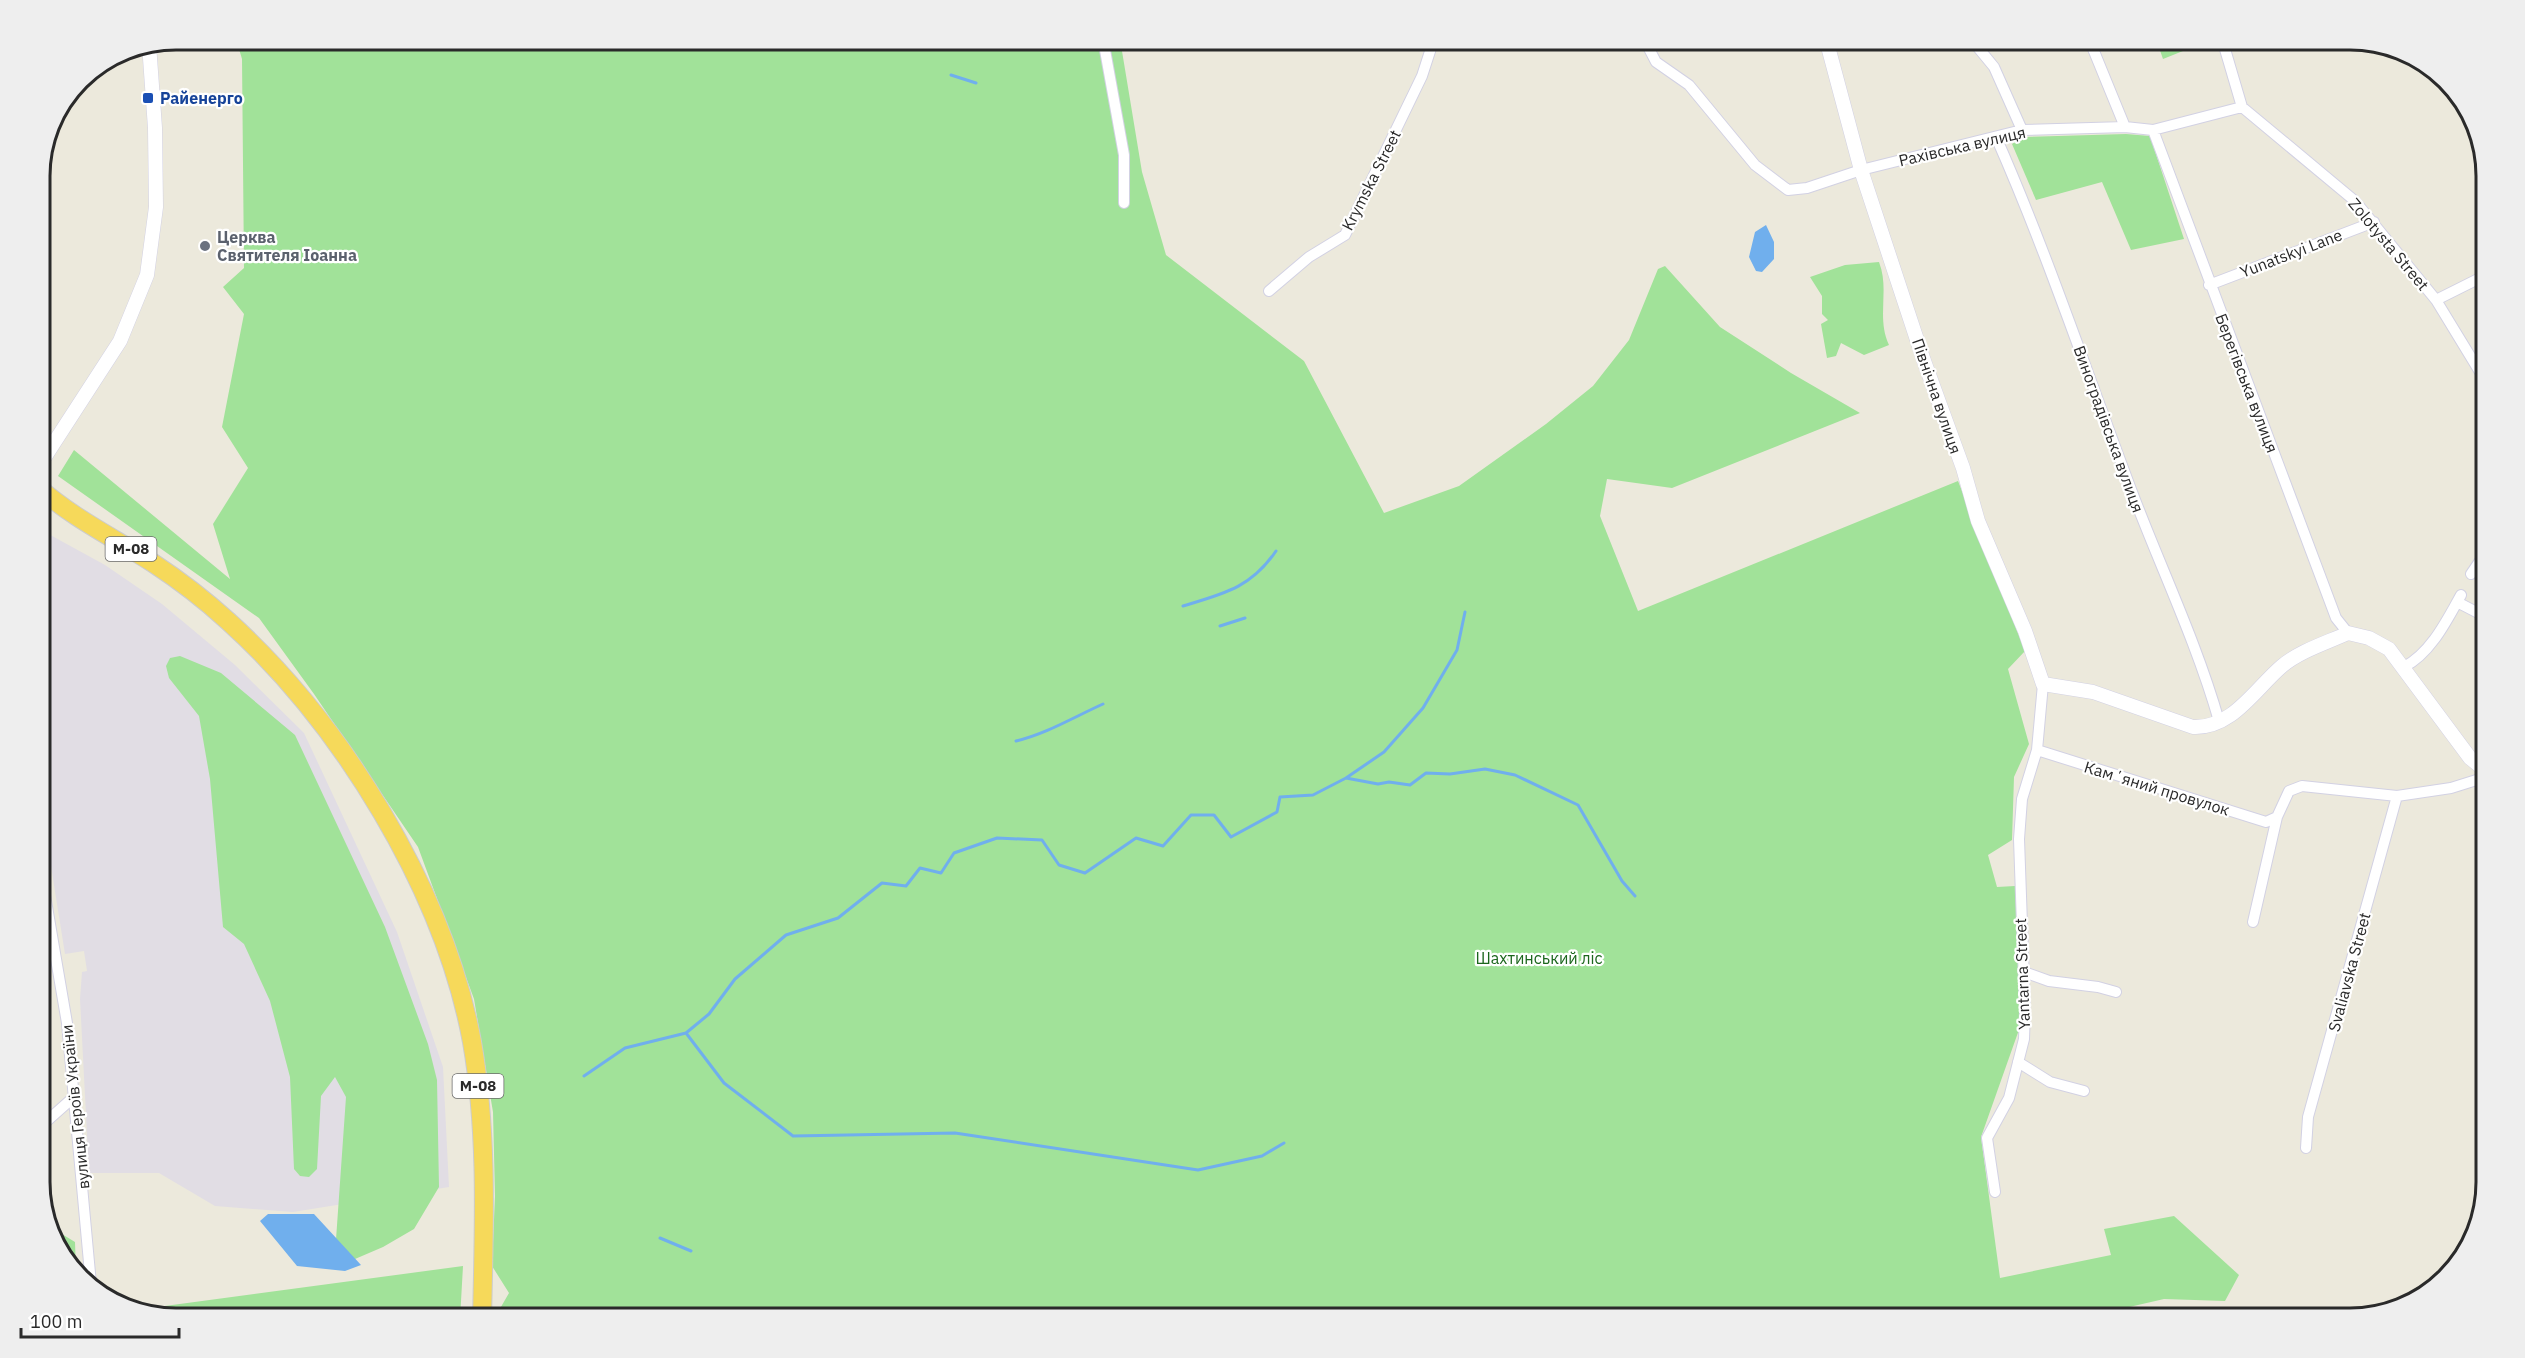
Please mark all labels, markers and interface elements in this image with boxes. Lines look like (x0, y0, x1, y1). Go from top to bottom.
place label: Райенерго (160, 88, 243, 108)
marker: Райенерго (141, 91, 155, 105)
street label: Рахівська вулиця (1897, 122, 2027, 170)
street label: Krymska Street (1337, 126, 1405, 234)
street label: Zolotysta Street (2345, 194, 2433, 294)
street label: Yunatskyi Lane (2237, 224, 2345, 282)
place label: Церква Святителя Іоанна (217, 227, 357, 265)
marker: Церква Святителя Іоанна (198, 239, 212, 253)
street label: Берегівська вулиця (2211, 311, 2283, 455)
street label: Північна вулиця (1908, 336, 1966, 456)
street label: Виноградівська вулиця (2069, 343, 2149, 515)
road number: М-08 (106, 537, 156, 561)
street label: Камʼяний провулок (2082, 756, 2232, 820)
street label: Svaliavska Street (2323, 910, 2375, 1034)
street label: Yantarna Street (2010, 918, 2034, 1030)
park label: Шахтинський ліс (1475, 948, 1603, 968)
street label: вулиця Героїв України (56, 1024, 94, 1190)
road number: М-08 (452, 1074, 504, 1098)
scale bar (21, 1301, 178, 1339)
text: 100 m (30, 1310, 82, 1333)

